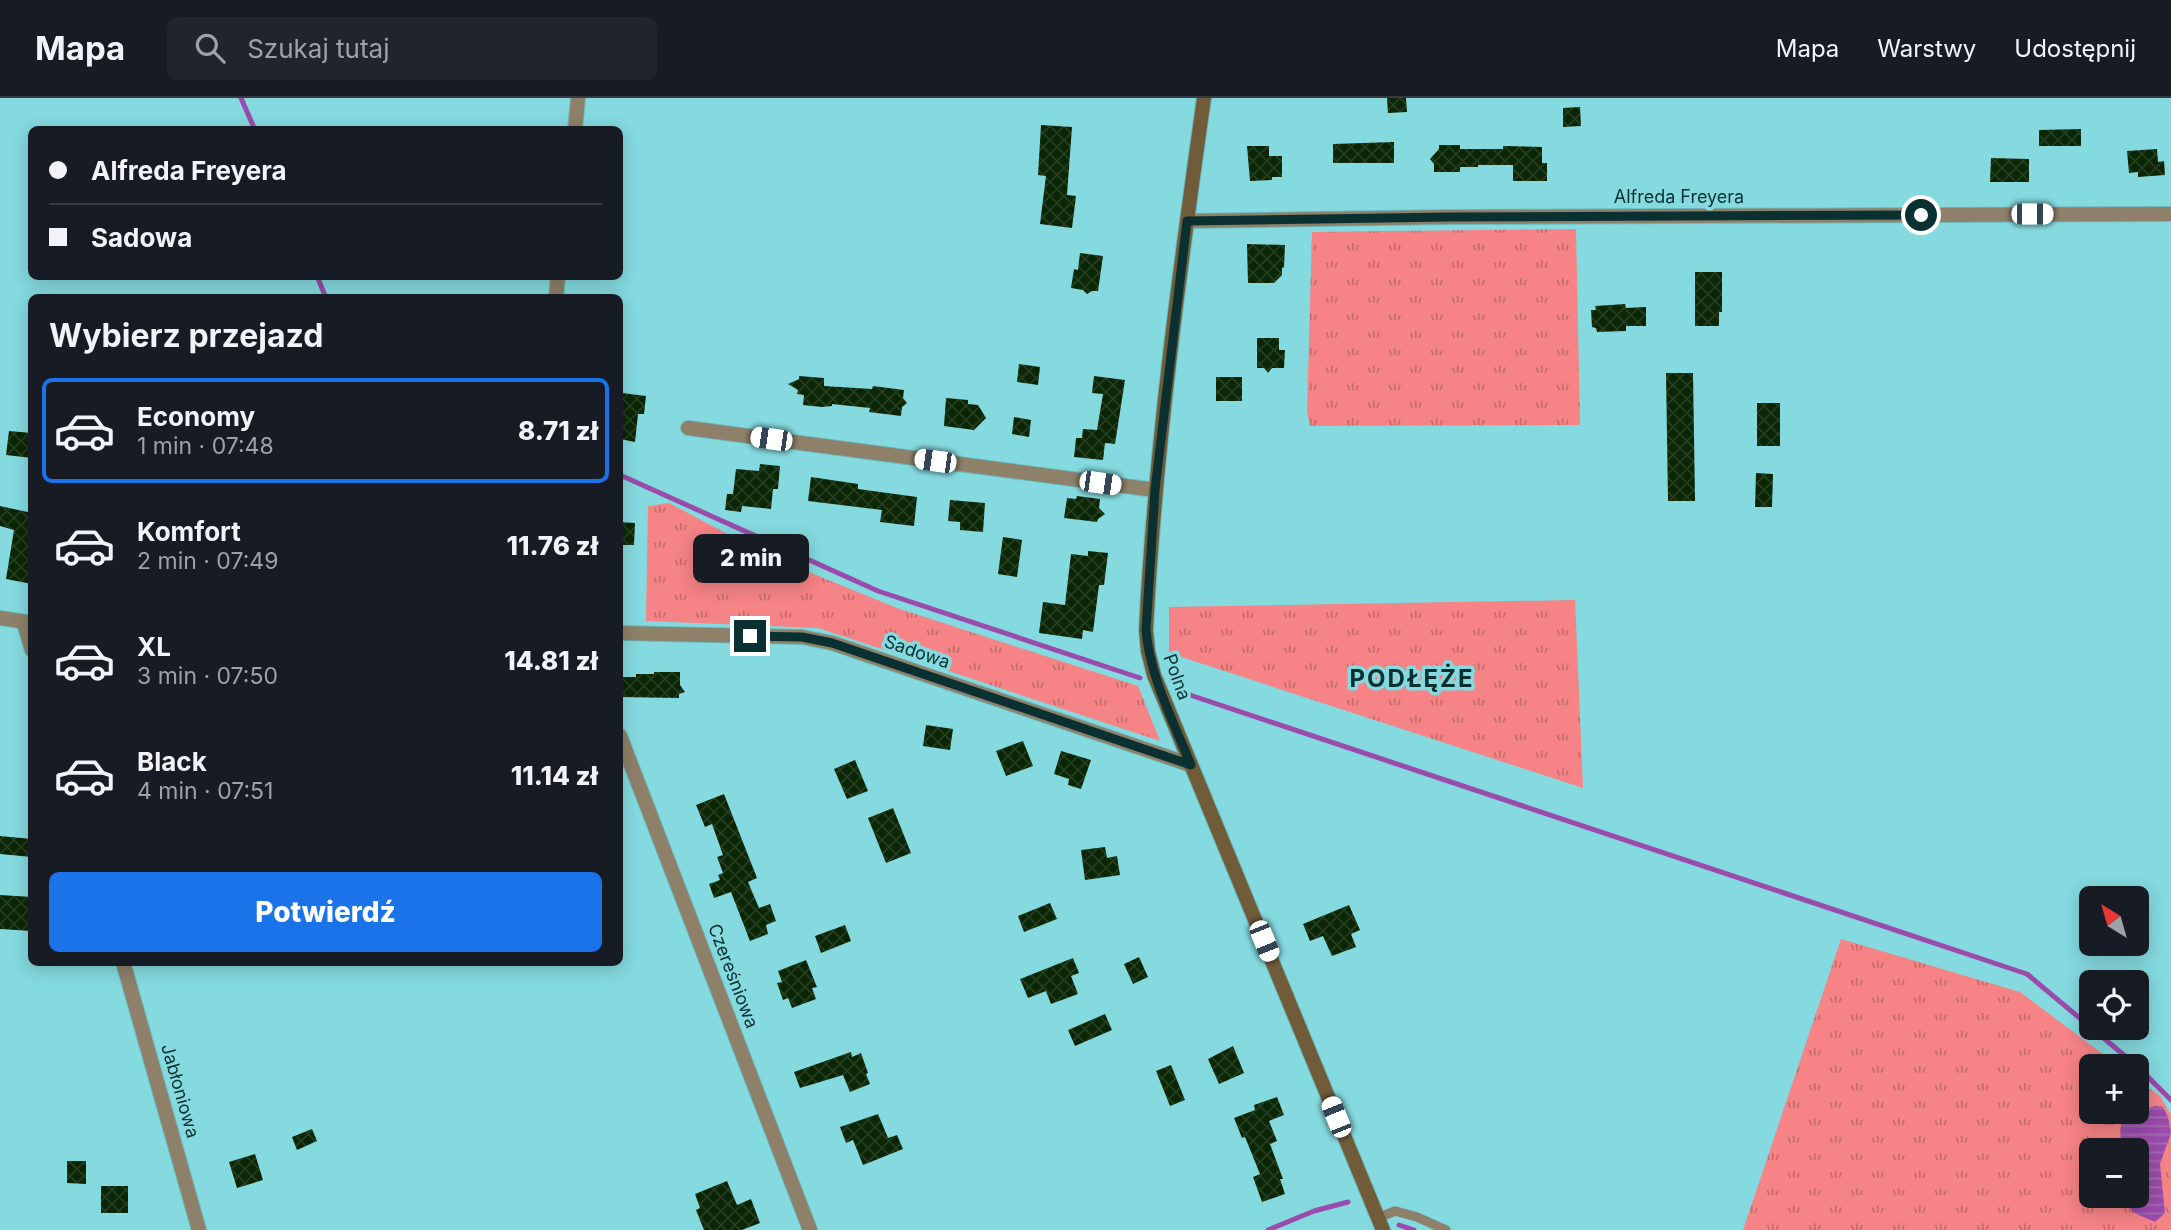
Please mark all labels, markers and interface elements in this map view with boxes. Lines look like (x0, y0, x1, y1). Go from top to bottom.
search box (167, 17, 657, 80)
text: Mapa (35, 28, 125, 68)
icon: search (191, 29, 229, 67)
text: Szukaj tutaj (247, 33, 390, 64)
text: Mapa (1776, 34, 1839, 63)
text: Warstwy (1877, 34, 1976, 63)
text: Udostępnij (2014, 34, 2136, 63)
text: Alfreda Freyera (91, 155, 287, 186)
street label: Alfreda Freyera (1614, 186, 1744, 207)
route start (1905, 199, 1937, 231)
car (2012, 204, 2054, 225)
text: Sadowa (91, 222, 192, 253)
text: Wybierz przejazd (49, 316, 323, 355)
icon: car (53, 399, 116, 462)
text: Economy (137, 401, 255, 432)
text: 8.71 zł (518, 415, 598, 446)
car (749, 426, 794, 452)
text: 1 min · 07:48 (137, 432, 274, 460)
car (913, 448, 958, 474)
car (1078, 470, 1123, 496)
icon: car (53, 514, 116, 577)
text: Komfort (137, 516, 241, 547)
text: 11.76 zł (506, 530, 598, 561)
callout: 2 min (692, 534, 808, 584)
text: 2 min (720, 544, 782, 572)
text: 2 min · 07:49 (137, 547, 278, 575)
route end (734, 620, 766, 652)
icon: car (53, 629, 116, 692)
text: XL (137, 631, 171, 662)
street label: Sadowa (882, 631, 953, 673)
text: 14.81 zł (504, 645, 598, 676)
street label: Polna (1160, 651, 1195, 703)
text: 3 min · 07:50 (137, 662, 278, 690)
district label: PODŁĘŻE (1350, 663, 1475, 693)
icon: car (53, 744, 116, 807)
text: Black (137, 746, 207, 777)
text: 11.14 zł (511, 760, 598, 791)
text: 4 min · 07:51 (137, 777, 273, 805)
button: Potwierdź (49, 872, 602, 952)
north arrow (2079, 886, 2149, 956)
map controls (2079, 886, 2149, 1208)
car (1247, 918, 1282, 964)
street label: Czereśniowa (704, 921, 763, 1031)
button: locate (2079, 970, 2149, 1040)
street label: Jabłoniowa (157, 1041, 204, 1140)
button: + (2079, 1054, 2149, 1124)
car (1319, 1094, 1354, 1140)
button: − (2079, 1138, 2149, 1208)

